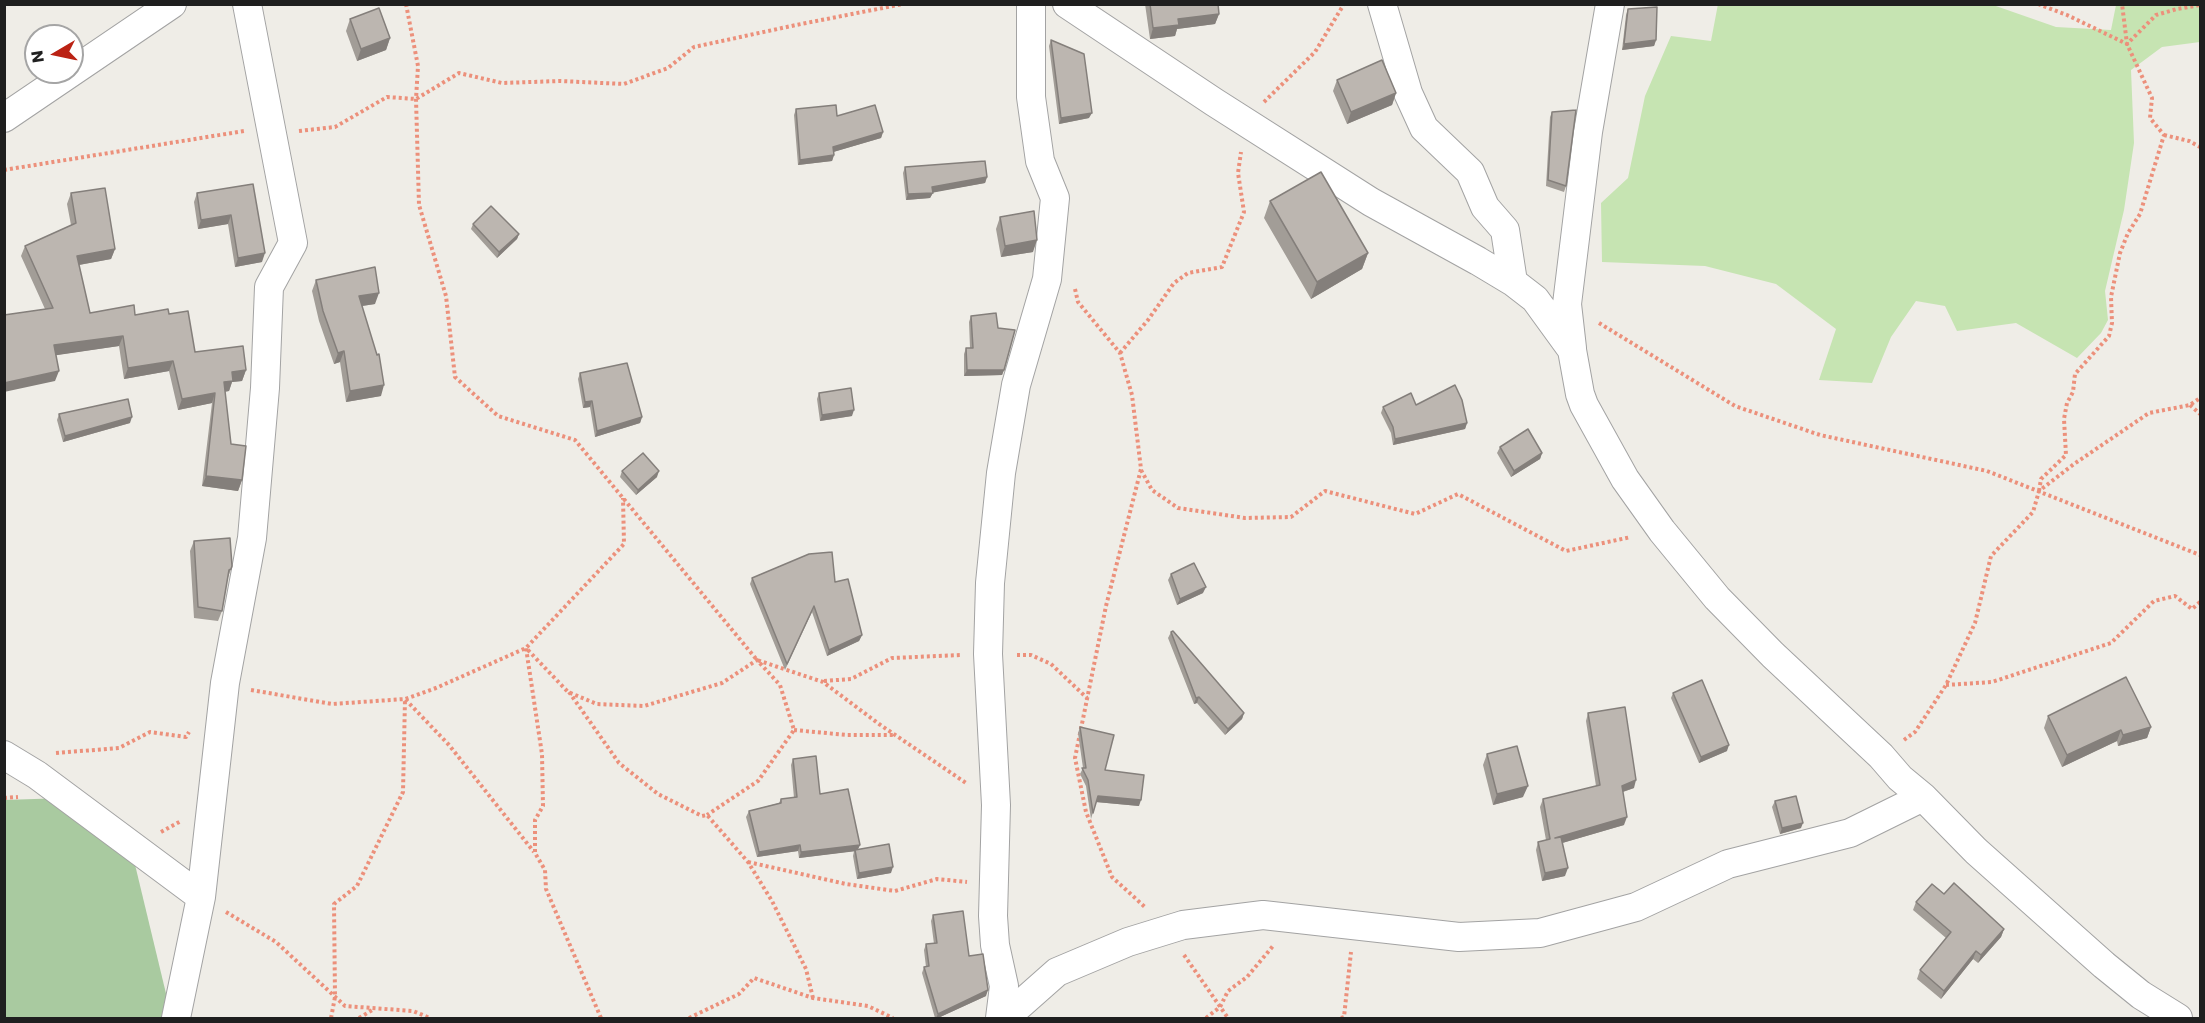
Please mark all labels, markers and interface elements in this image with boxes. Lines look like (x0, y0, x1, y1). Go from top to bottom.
north arrow (24, 24, 84, 84)
text: N (25, 49, 50, 64)

